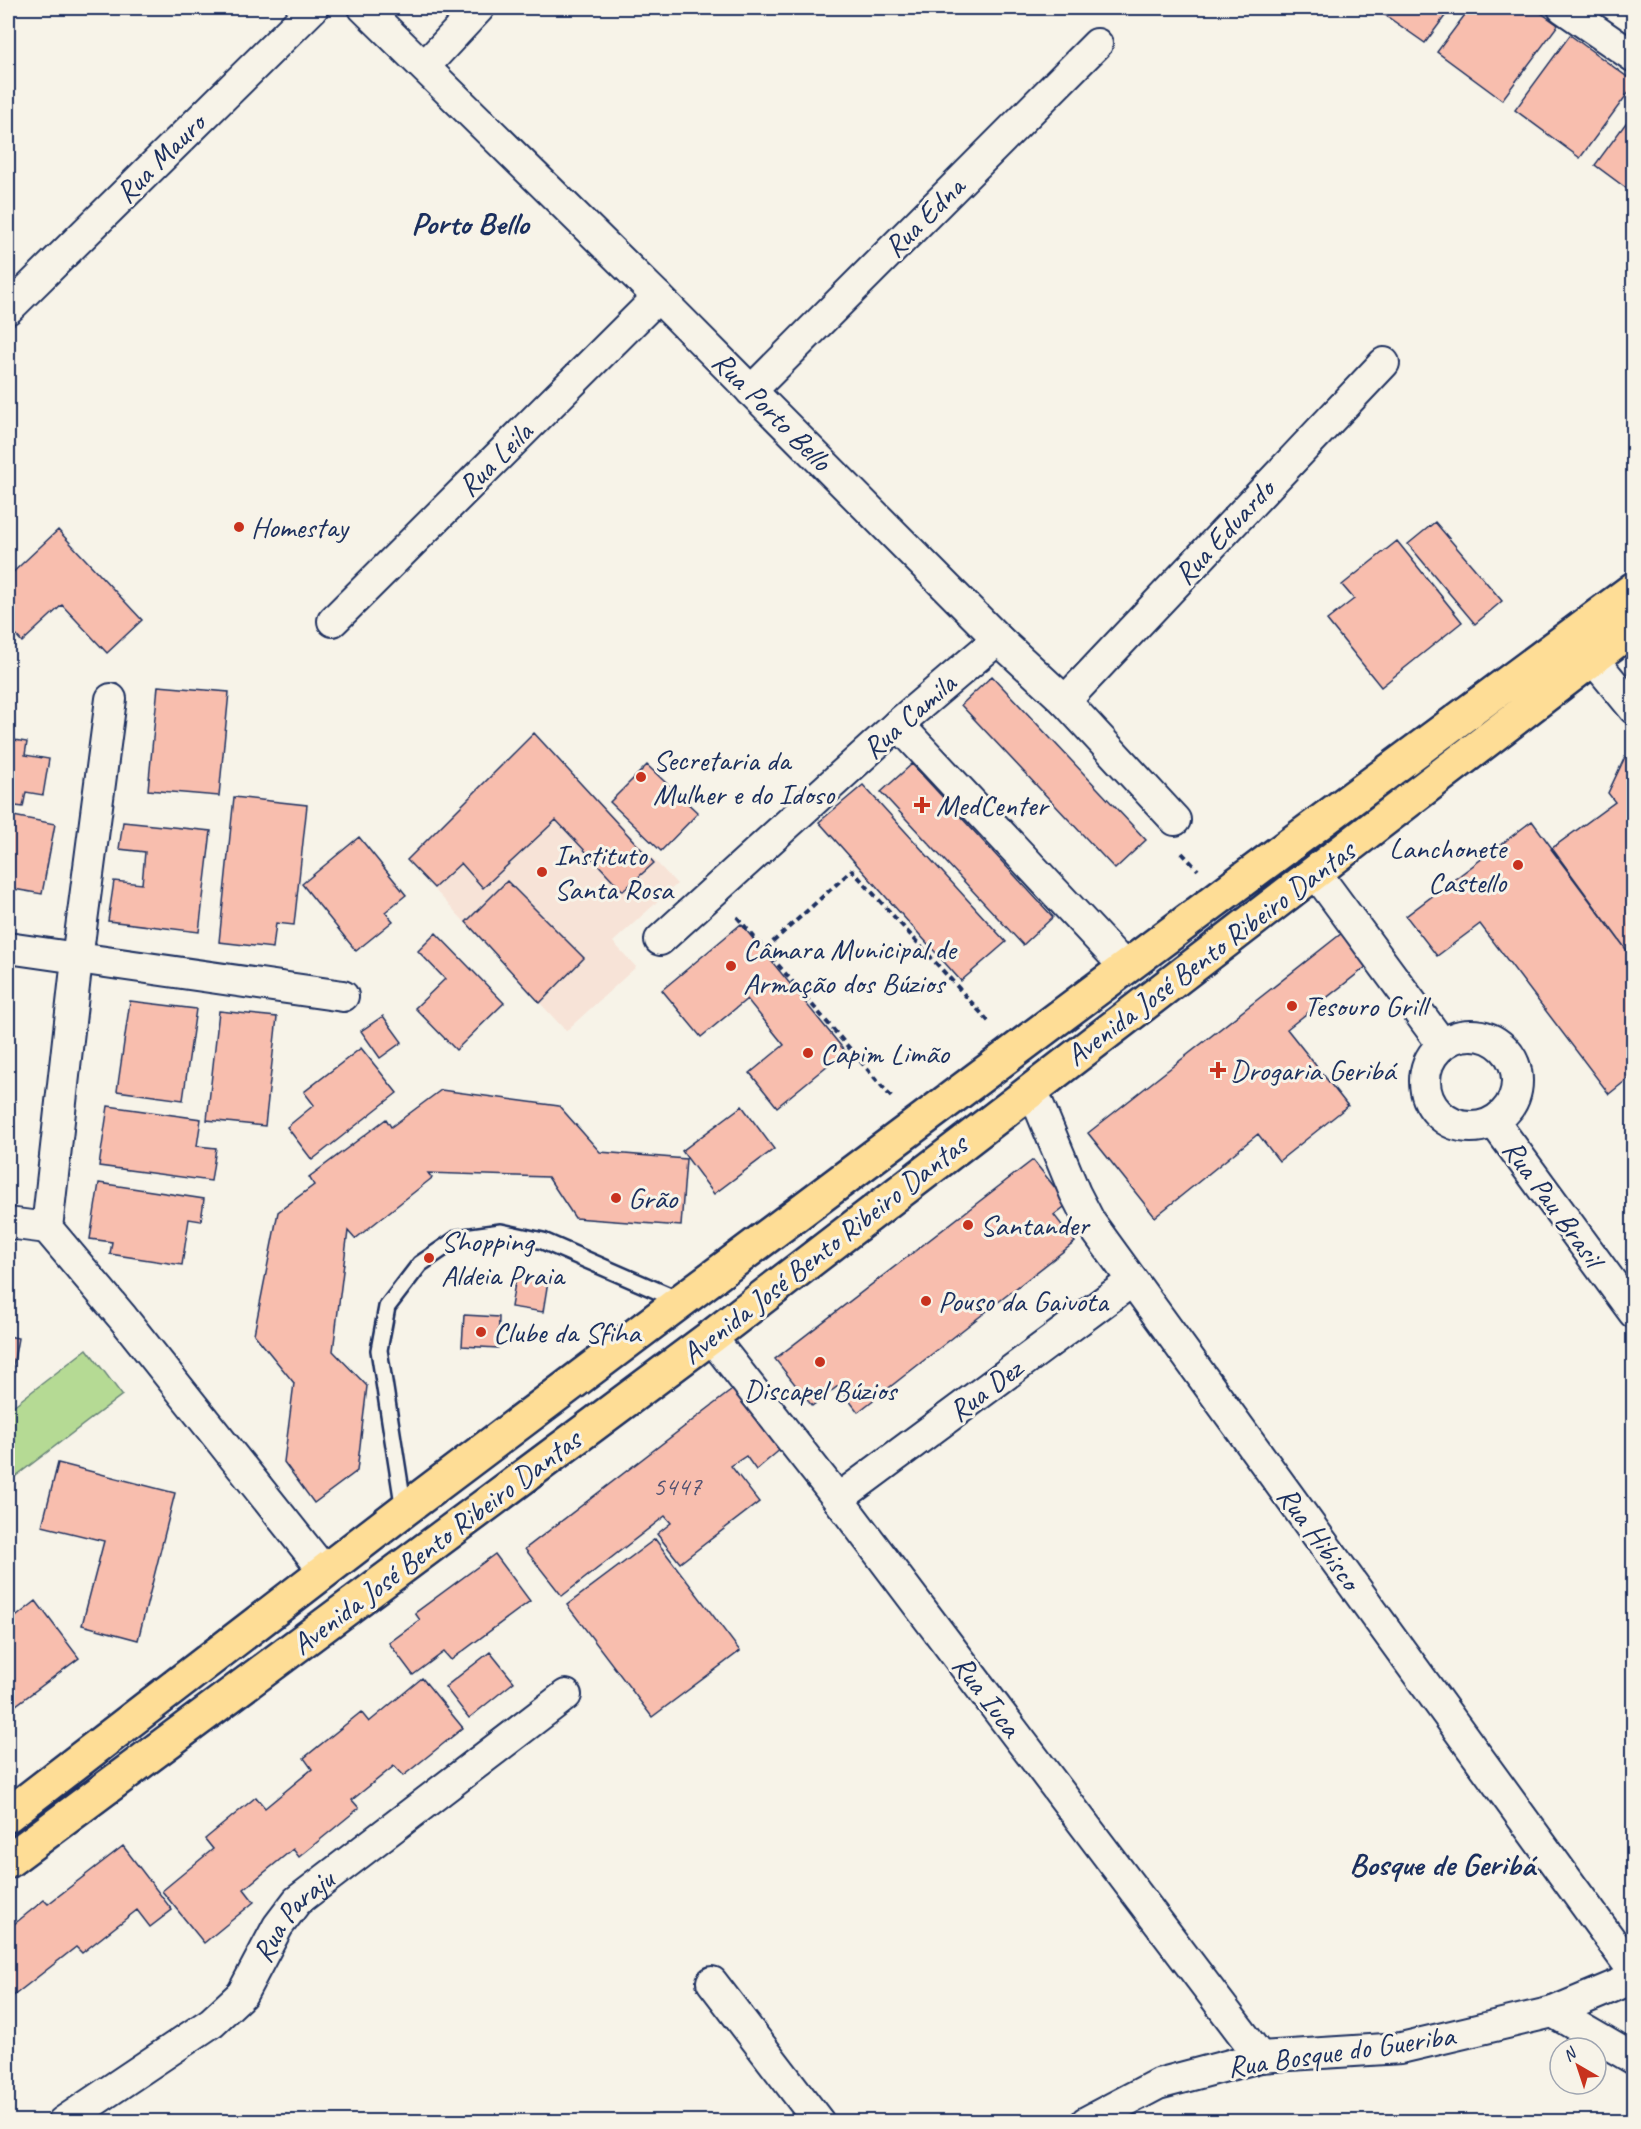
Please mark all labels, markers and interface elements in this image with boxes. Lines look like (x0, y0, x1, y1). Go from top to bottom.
street label: Rua Mauro (107, 103, 215, 211)
street label: Rua Edna (876, 167, 974, 265)
district label: Porto Bello (411, 203, 531, 244)
street label: Rua Porto Bello (704, 343, 841, 480)
street label: Rua Leila (449, 412, 542, 505)
street label: Rua Eduardo (1166, 469, 1285, 593)
place label: Homestay (251, 508, 350, 546)
marker: Homestay (232, 520, 246, 534)
street label: Rua Camila (854, 664, 965, 767)
place label: Secretaria da Mulher e do Idoso (653, 741, 835, 813)
marker: Secretaria da Mulher e do Idoso (634, 770, 648, 784)
place label: MedCenter (936, 786, 1051, 824)
marker: MedCenter (913, 796, 931, 814)
place label: Lanchonete Castello (1389, 829, 1508, 901)
street label: Avenida José Bento Ribeiro Dantas (1058, 830, 1364, 1074)
place label: Instituto Santa Rosa (554, 836, 675, 908)
marker: Lanchonete Castello (1511, 858, 1525, 872)
marker: Instituto Santa Rosa (535, 865, 549, 879)
place label: Câmara Municipal de Armação dos Búzios (743, 930, 958, 1002)
marker: Câmara Municipal de Armação dos Búzios (724, 959, 738, 973)
place label: Tesouro Grill (1304, 987, 1431, 1025)
marker: Tesouro Grill (1285, 999, 1299, 1013)
place label: Capim Limão (820, 1034, 950, 1072)
marker: Capim Limão (801, 1046, 815, 1060)
place label: Drogaria Geribá (1230, 1051, 1398, 1089)
marker: Drogaria Geribá (1211, 1063, 1225, 1077)
street label: Avenida José Bento Ribeiro Dantas (674, 1124, 977, 1372)
street label: Rua Pau Brasil (1494, 1132, 1615, 1278)
place label: Grão (628, 1179, 679, 1217)
marker: Grão (609, 1191, 623, 1205)
place label: Santander (980, 1206, 1091, 1244)
marker: Santander (961, 1218, 975, 1232)
place label: Shopping Aldeia Praia (441, 1222, 566, 1294)
marker: Shopping Aldeia Praia (422, 1251, 436, 1265)
place label: Pouso da Gaivota (938, 1282, 1110, 1320)
marker: Pouso da Gaivota (919, 1294, 933, 1308)
place label: Clube da Sfiha (493, 1313, 642, 1351)
marker: Clube da Sfiha (474, 1325, 488, 1339)
street label: Rua Dez (941, 1348, 1032, 1430)
marker: Discapel Búzios (813, 1355, 827, 1369)
place label: Discapel Búzios (744, 1371, 899, 1409)
street label: Avenida José Bento Ribeiro Dantas (284, 1419, 590, 1663)
house number: 5447 (653, 1469, 703, 1503)
street label: Rua Hibisco (1269, 1479, 1371, 1600)
street label: Rua Iuca (944, 1648, 1031, 1746)
district label: Bosque de Geribá (1349, 1844, 1538, 1885)
street label: Rua Paraju (243, 1859, 343, 1969)
street label: Rua Bosque do Gueriba (1225, 2016, 1459, 2086)
north arrow (1548, 2036, 1608, 2096)
text: N (1559, 2042, 1582, 2066)

